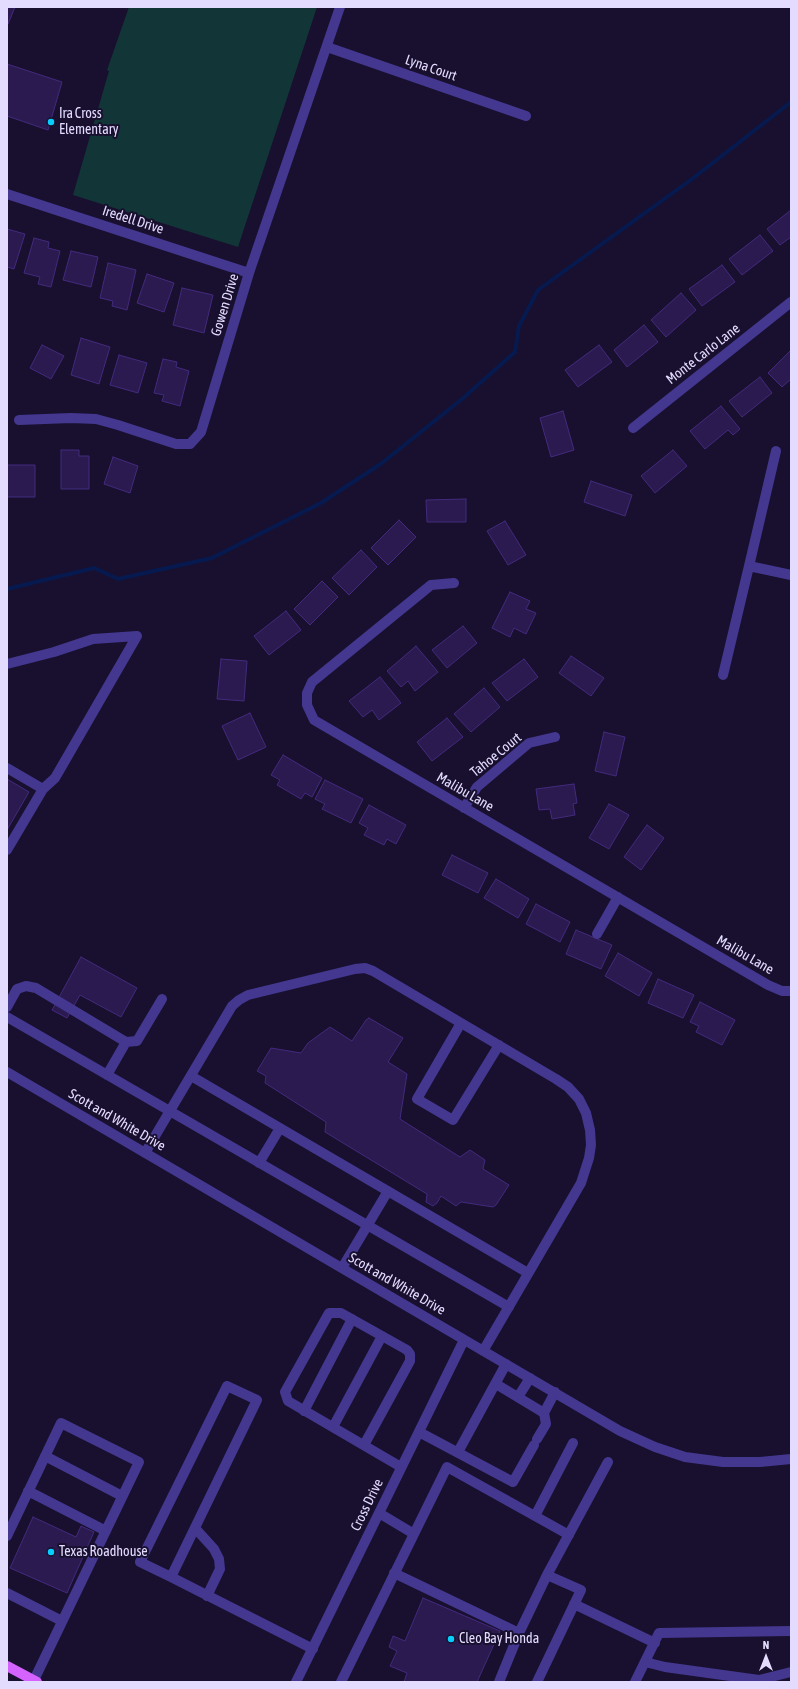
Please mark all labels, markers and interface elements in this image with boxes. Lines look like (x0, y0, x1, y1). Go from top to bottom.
street label: Lyna Court (403, 51, 459, 85)
place label: Ira Cross Elementary (59, 106, 119, 138)
marker: Ira Cross Elementary (46, 117, 56, 127)
street label: Iredell Drive (100, 202, 166, 238)
street label: Gowen Drive (208, 272, 242, 338)
street label: Monte Carlo Lane (663, 320, 743, 388)
street label: Tahoe Court (467, 729, 525, 781)
street label: Malibu Lane (433, 769, 497, 815)
street label: Malibu Lane (713, 932, 777, 978)
street label: Scott and White Drive (66, 1085, 168, 1155)
street label: Scott and White Drive (346, 1249, 448, 1319)
street label: Cross Drive (347, 1476, 387, 1534)
place label: Texas Roadhouse (59, 1544, 148, 1560)
marker: Texas Roadhouse (46, 1547, 56, 1557)
place label: Cleo Bay Honda (459, 1631, 539, 1647)
marker: Cleo Bay Honda (446, 1634, 456, 1644)
north arrow (746, 1637, 786, 1677)
text: N (763, 1639, 769, 1651)

